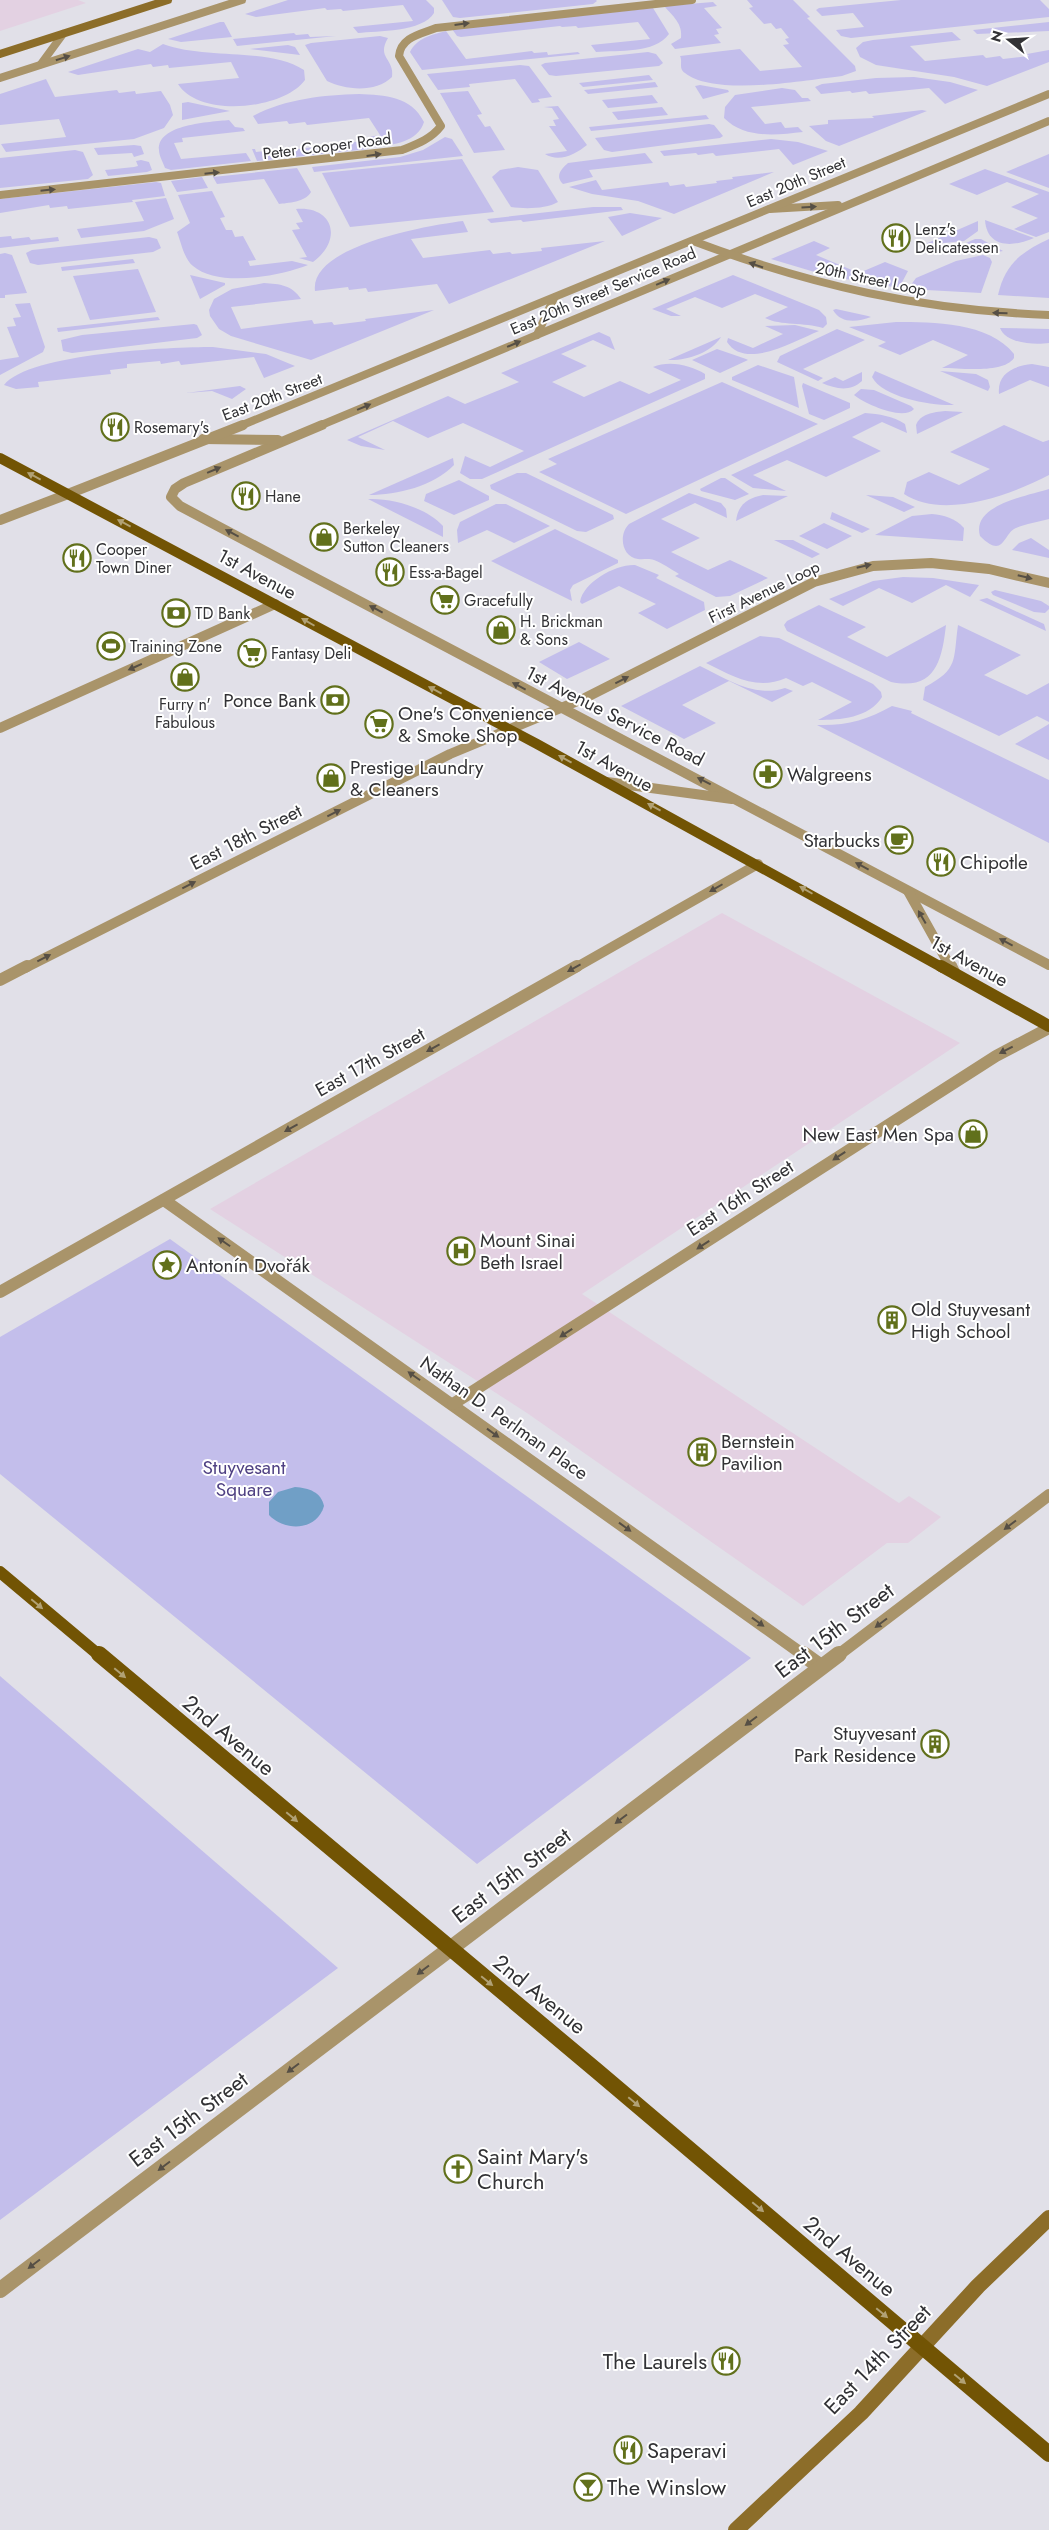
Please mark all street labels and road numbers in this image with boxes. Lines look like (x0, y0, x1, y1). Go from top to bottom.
street label: Peter Cooper Road (261, 127, 393, 165)
street label: East 20th Street (743, 151, 849, 213)
street label: East 20th Street Service Road (507, 241, 699, 341)
street label: 20th Street Loop (814, 256, 928, 302)
street label: East 20th Street (219, 367, 326, 427)
street label: 1st Avenue (213, 542, 301, 606)
street label: First Avenue Loop (705, 555, 823, 629)
street label: 1st Avenue Service Road (522, 661, 708, 771)
street label: 1st Avenue (571, 735, 657, 797)
street label: East 18th Street (186, 797, 307, 877)
street label: 1st Avenue (925, 928, 1013, 994)
street label: East 17th Street (310, 1021, 430, 1103)
street label: East 16th Street (681, 1153, 799, 1243)
street label: Nathan D. Perlman Place (414, 1350, 594, 1487)
street label: East 15th Street (768, 1574, 901, 1685)
street label: 2nd Avenue (176, 1687, 282, 1783)
street label: East 15th Street (445, 1819, 578, 1930)
street label: 2nd Avenue (487, 1946, 593, 2042)
street label: East 15th Street (122, 2063, 255, 2174)
street label: 2nd Avenue (797, 2208, 903, 2304)
street label: East 14th Street (816, 2296, 938, 2421)

